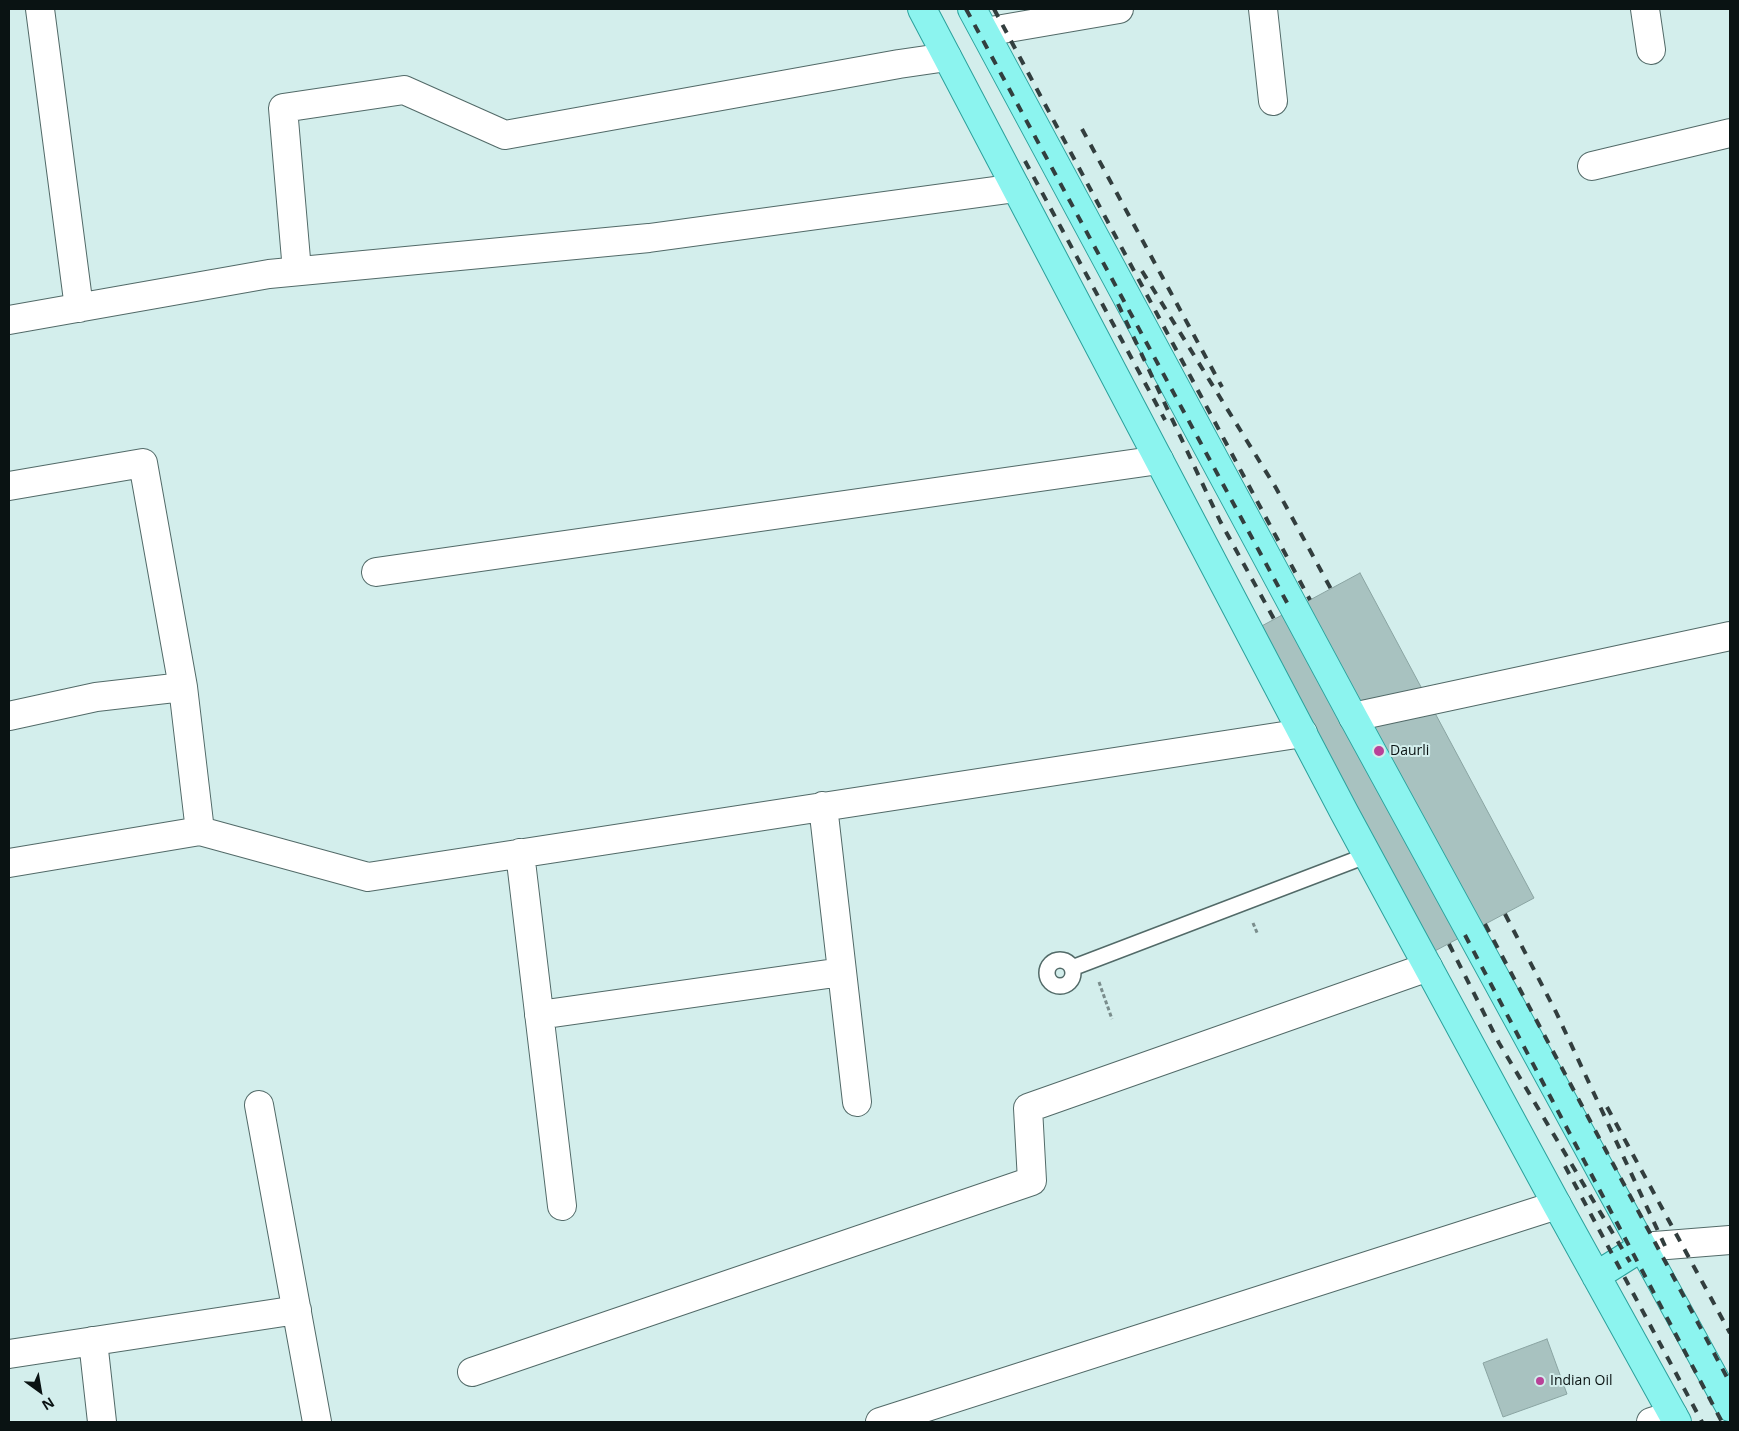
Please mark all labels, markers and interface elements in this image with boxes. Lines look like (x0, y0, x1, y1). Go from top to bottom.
place label: Daurli (1390, 743, 1429, 759)
marker: Daurli (1372, 744, 1386, 758)
north arrow (15, 1366, 65, 1416)
place label: Indian Oil (1550, 1373, 1613, 1389)
marker: Indian Oil (1534, 1375, 1546, 1387)
text: N (38, 1393, 58, 1415)

